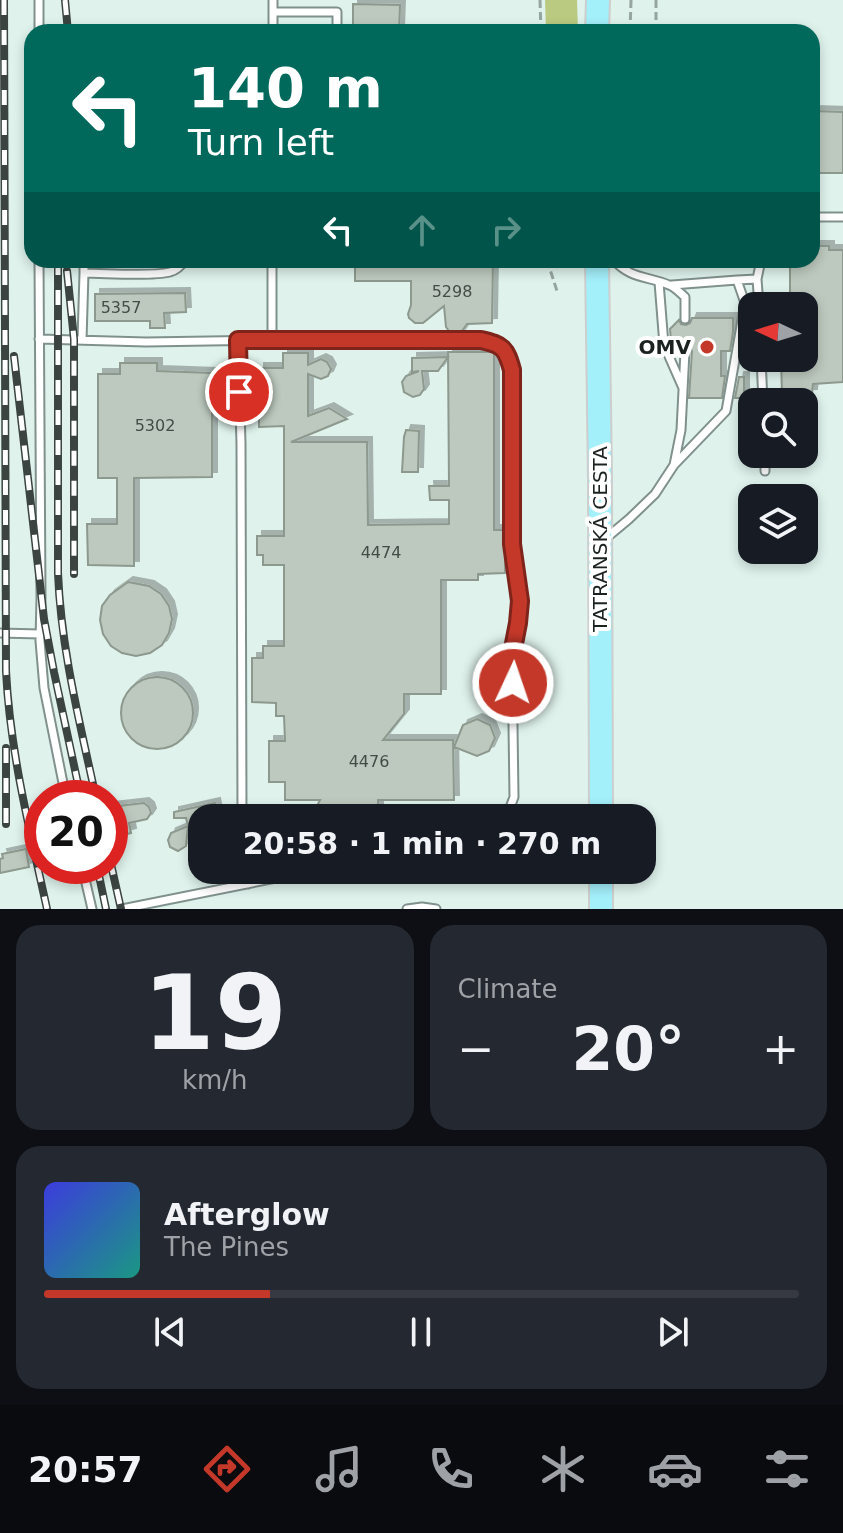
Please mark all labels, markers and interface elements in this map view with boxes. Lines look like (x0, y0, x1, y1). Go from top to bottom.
text: 140 m (188, 55, 383, 120)
icon: left (56, 56, 160, 160)
text: Turn left (188, 122, 334, 163)
icon: left (316, 208, 360, 252)
icon: ahead (400, 208, 444, 252)
icon: right (484, 208, 528, 252)
house number: 5298 (432, 282, 472, 301)
north arrow (738, 292, 818, 372)
map controls (738, 292, 818, 564)
house number: 5357 (101, 298, 141, 317)
place label: OMV (639, 335, 692, 359)
marker: OMV (698, 338, 716, 356)
pin (205, 358, 273, 426)
icon: arrive (217, 370, 261, 414)
button: search (738, 388, 818, 468)
house number: 5302 (135, 416, 175, 435)
street label: TATRANSKÁ CESTA (588, 446, 612, 633)
button: layers (738, 484, 818, 564)
house number: 4474 (361, 543, 401, 562)
position arrow (471, 641, 555, 725)
house number: 4476 (349, 752, 389, 771)
speed limit sign: 20 (24, 780, 128, 884)
text: 20:58 · 1 min · 270 m (243, 826, 601, 861)
text: 19 (142, 952, 287, 1074)
text: Climate (458, 974, 558, 1004)
text: 20° (572, 1014, 685, 1084)
text: − (458, 1023, 494, 1074)
text: + (762, 1023, 799, 1074)
text: km/h (182, 1065, 248, 1095)
text: Afterglow (164, 1197, 330, 1232)
text: The Pines (164, 1232, 289, 1262)
icon: previous (148, 1310, 192, 1354)
icon: pause (399, 1310, 443, 1354)
icon: next (651, 1310, 695, 1354)
icon: directions (199, 1441, 255, 1497)
icon: music (311, 1441, 367, 1497)
icon: phone (423, 1441, 479, 1497)
icon: climate (535, 1441, 591, 1497)
icon: car (647, 1441, 703, 1497)
icon: filters (759, 1441, 815, 1497)
text: 20:57 (28, 1449, 143, 1490)

